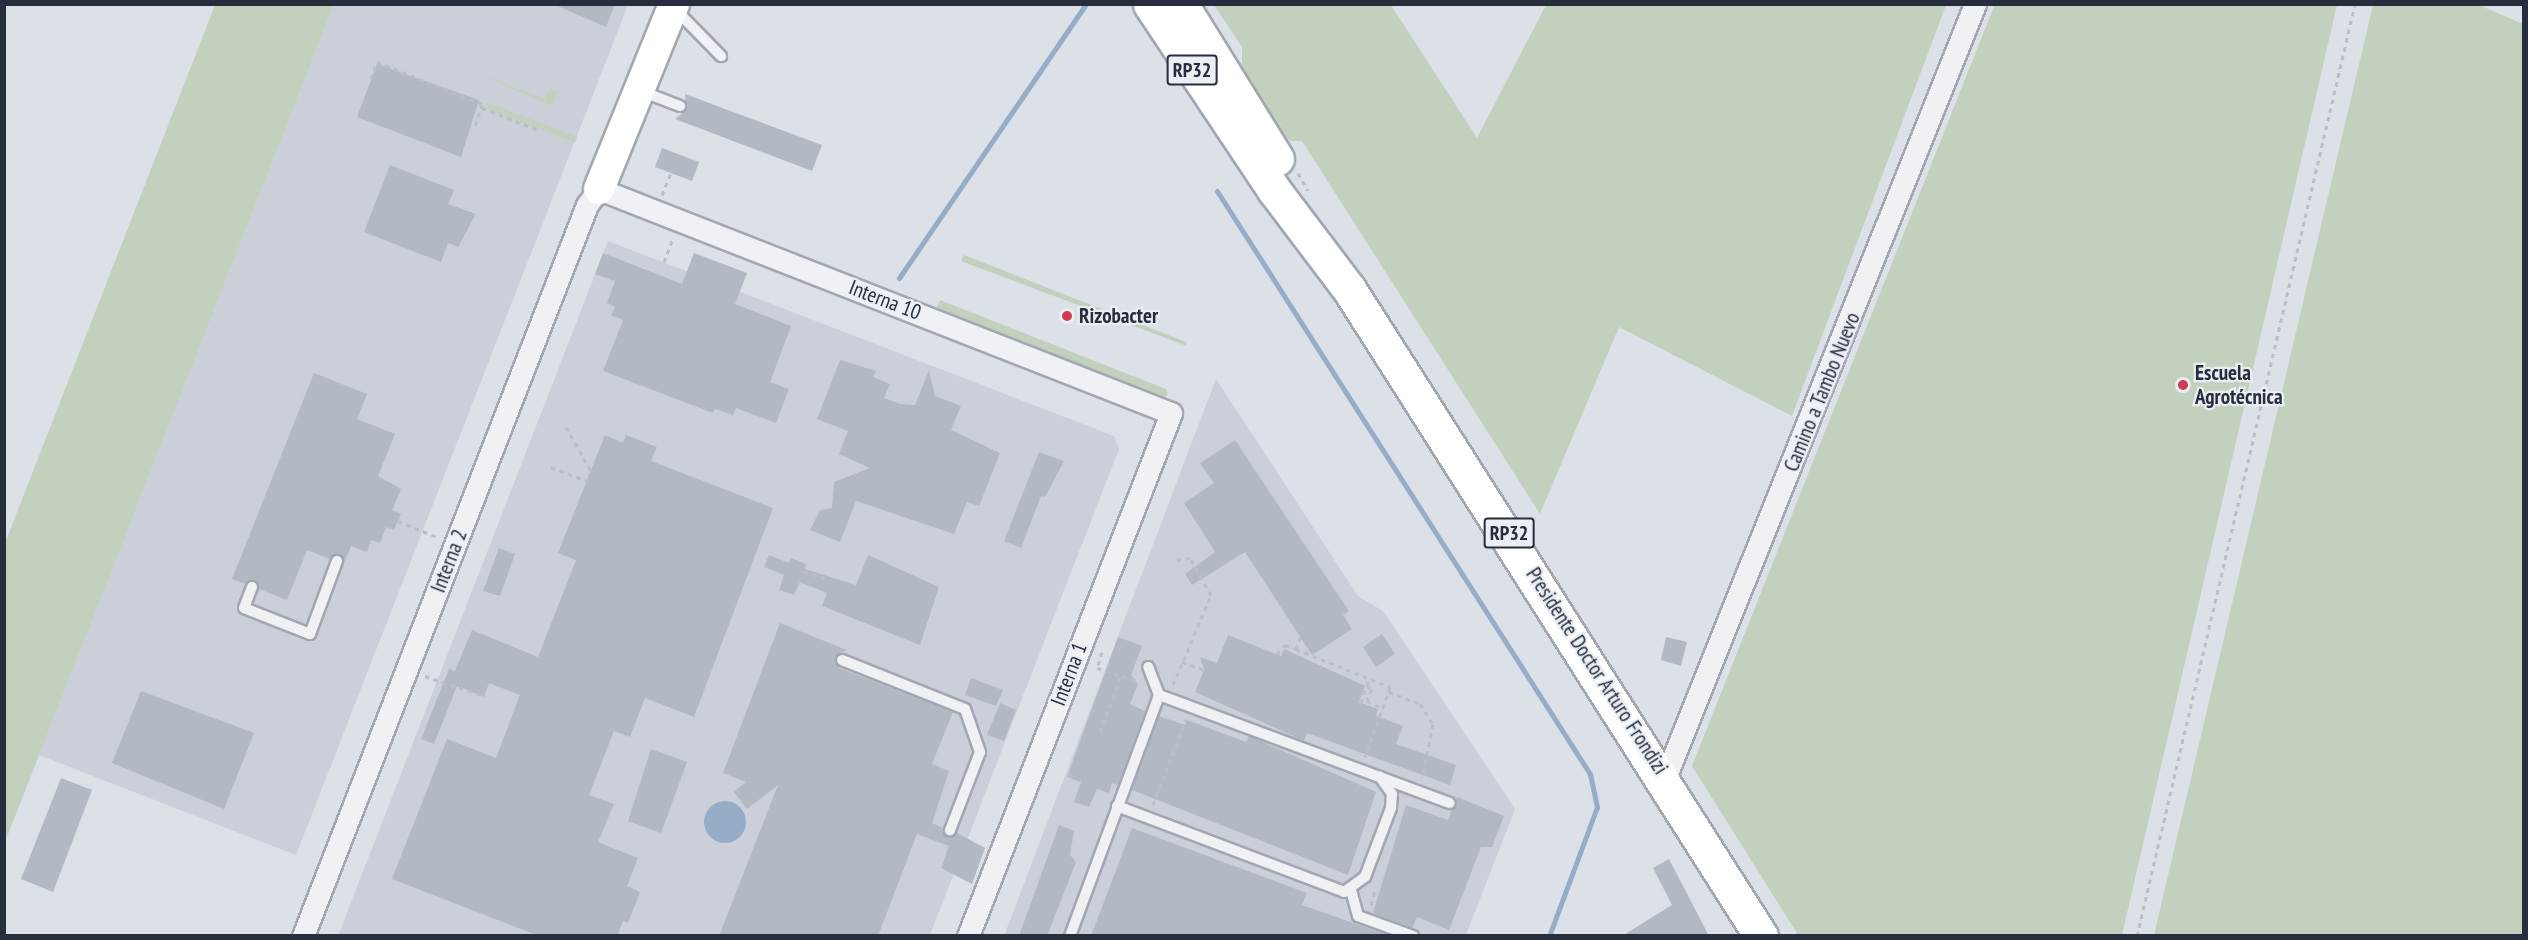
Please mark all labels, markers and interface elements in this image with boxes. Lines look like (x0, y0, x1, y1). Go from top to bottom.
road number: RP32 (1166, 53, 1218, 87)
street label: Interna 10 (845, 275, 925, 325)
place label: Rizobacter (1079, 303, 1158, 329)
marker: Rizobacter (1060, 309, 1074, 323)
street label: Camino a Tambo Nuevo (1779, 309, 1865, 475)
place label: Escuela Agrotécnica (2195, 360, 2283, 410)
marker: Escuela Agrotécnica (2176, 378, 2190, 392)
road number: RP32 (1484, 516, 1534, 550)
street label: Interna 2 (425, 526, 473, 596)
street label: Presidente Doctor Arturo Frondizi (1521, 563, 1673, 779)
street label: Interna 1 (1045, 639, 1093, 709)

